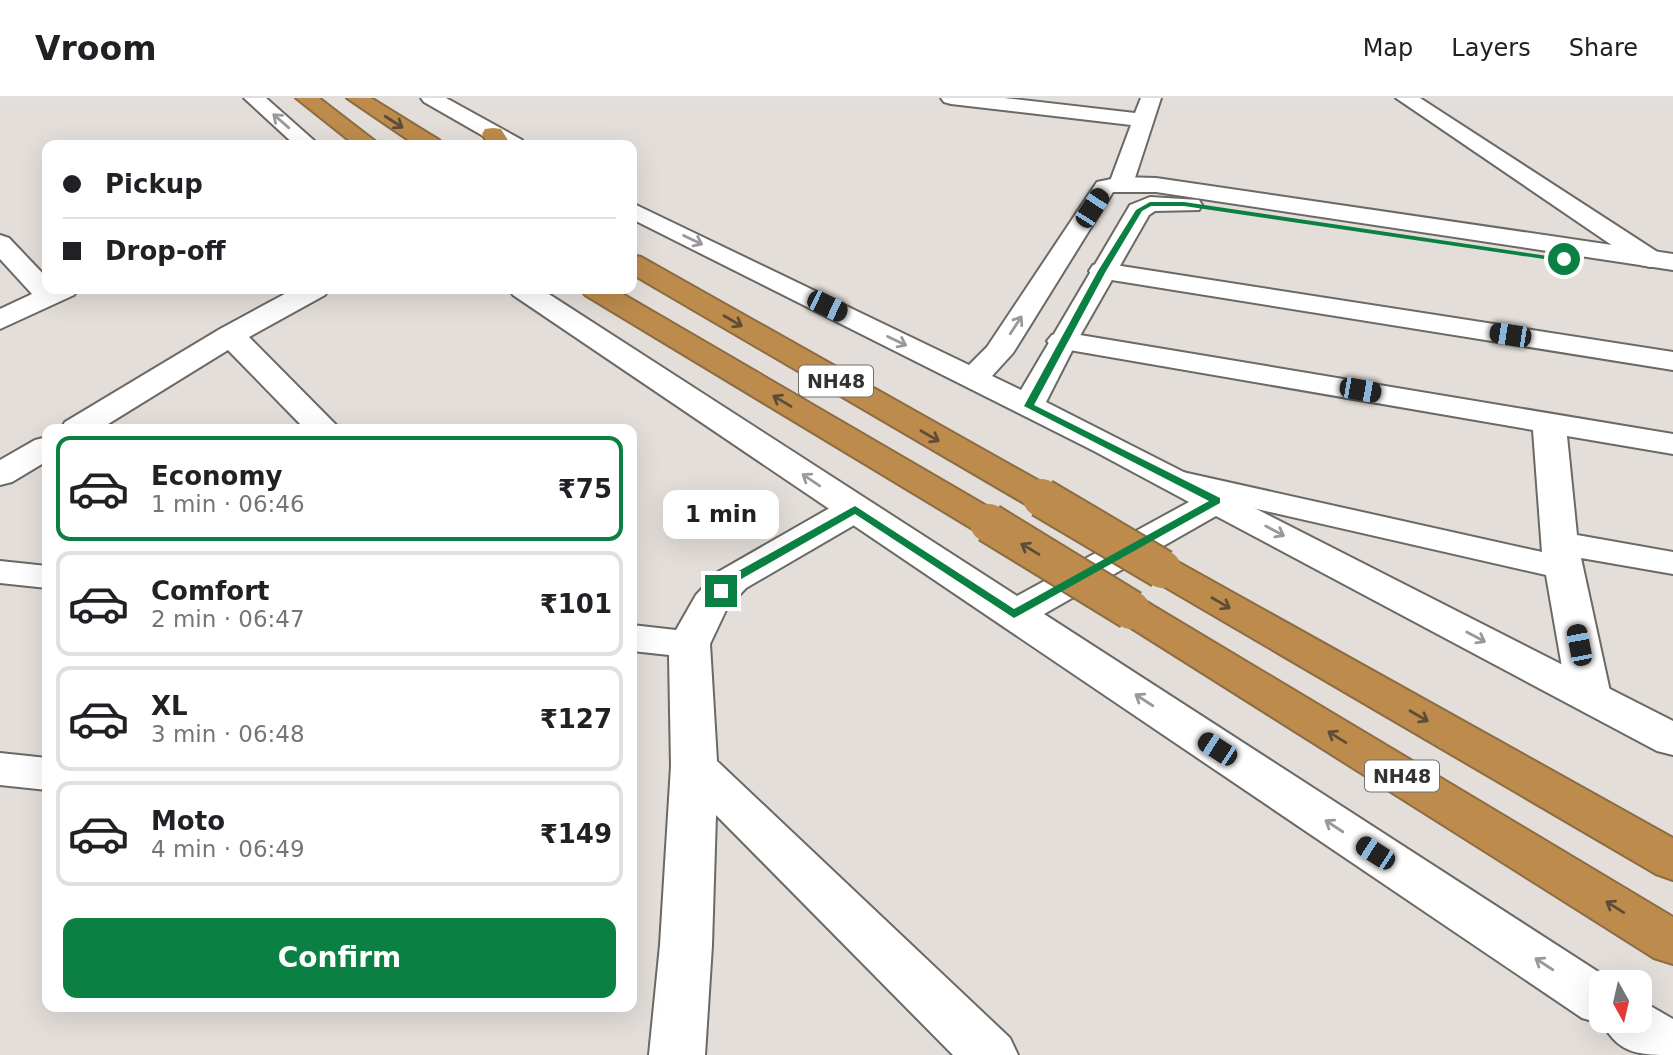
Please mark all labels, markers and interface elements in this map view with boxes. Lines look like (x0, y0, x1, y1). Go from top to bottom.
text: Vroom (35, 29, 157, 68)
text: Map (1363, 34, 1413, 62)
text: Layers (1451, 34, 1531, 62)
text: Share (1569, 34, 1638, 62)
one-way arrow (273, 113, 290, 130)
one-way arrow (383, 115, 403, 129)
text: Pickup (105, 169, 203, 199)
car (1072, 185, 1113, 231)
one-way arrow (682, 234, 703, 247)
text: Drop-off (105, 236, 226, 266)
route start (1548, 243, 1580, 275)
car (804, 287, 851, 325)
one-way arrow (723, 314, 743, 328)
one-way arrow (1009, 316, 1023, 336)
car (1488, 321, 1533, 349)
one-way arrow (886, 334, 907, 348)
road number: NH48 (799, 366, 873, 396)
car (1338, 376, 1383, 404)
one-way arrow (773, 394, 793, 408)
one-way arrow (920, 429, 940, 443)
icon: car (67, 457, 130, 520)
text: Economy (151, 461, 282, 491)
one-way arrow (802, 473, 822, 487)
text: ₹75 (558, 474, 612, 504)
callout: 1 min (663, 490, 779, 538)
text: 1 min · 06:46 (151, 491, 305, 517)
text: 1 min (685, 501, 757, 527)
one-way arrow (1264, 525, 1285, 539)
one-way arrow (1021, 541, 1041, 555)
icon: car (67, 572, 130, 635)
route end (705, 575, 737, 607)
text: Comfort (151, 576, 269, 606)
text: ₹101 (540, 589, 612, 619)
one-way arrow (1210, 597, 1231, 610)
text: 2 min · 06:47 (151, 606, 305, 632)
car (1565, 622, 1594, 668)
one-way arrow (1466, 630, 1486, 644)
icon: car (67, 687, 130, 750)
text: XL (151, 691, 188, 721)
one-way arrow (1135, 693, 1154, 708)
text: ₹127 (540, 704, 612, 734)
one-way arrow (1408, 709, 1428, 723)
text: 3 min · 06:48 (151, 721, 305, 747)
car (1194, 729, 1241, 769)
one-way arrow (1328, 729, 1348, 743)
road number: NH48 (1365, 761, 1439, 792)
icon: car (67, 802, 130, 865)
text: Moto (151, 806, 225, 836)
one-way arrow (1325, 818, 1344, 833)
text: ₹149 (540, 819, 612, 849)
car (1352, 833, 1399, 873)
text: 4 min · 06:49 (151, 836, 305, 862)
one-way arrow (1605, 900, 1625, 914)
button: Confirm (63, 918, 616, 998)
one-way arrow (1535, 957, 1555, 971)
north arrow (1589, 970, 1652, 1032)
map controls (1589, 970, 1652, 1033)

